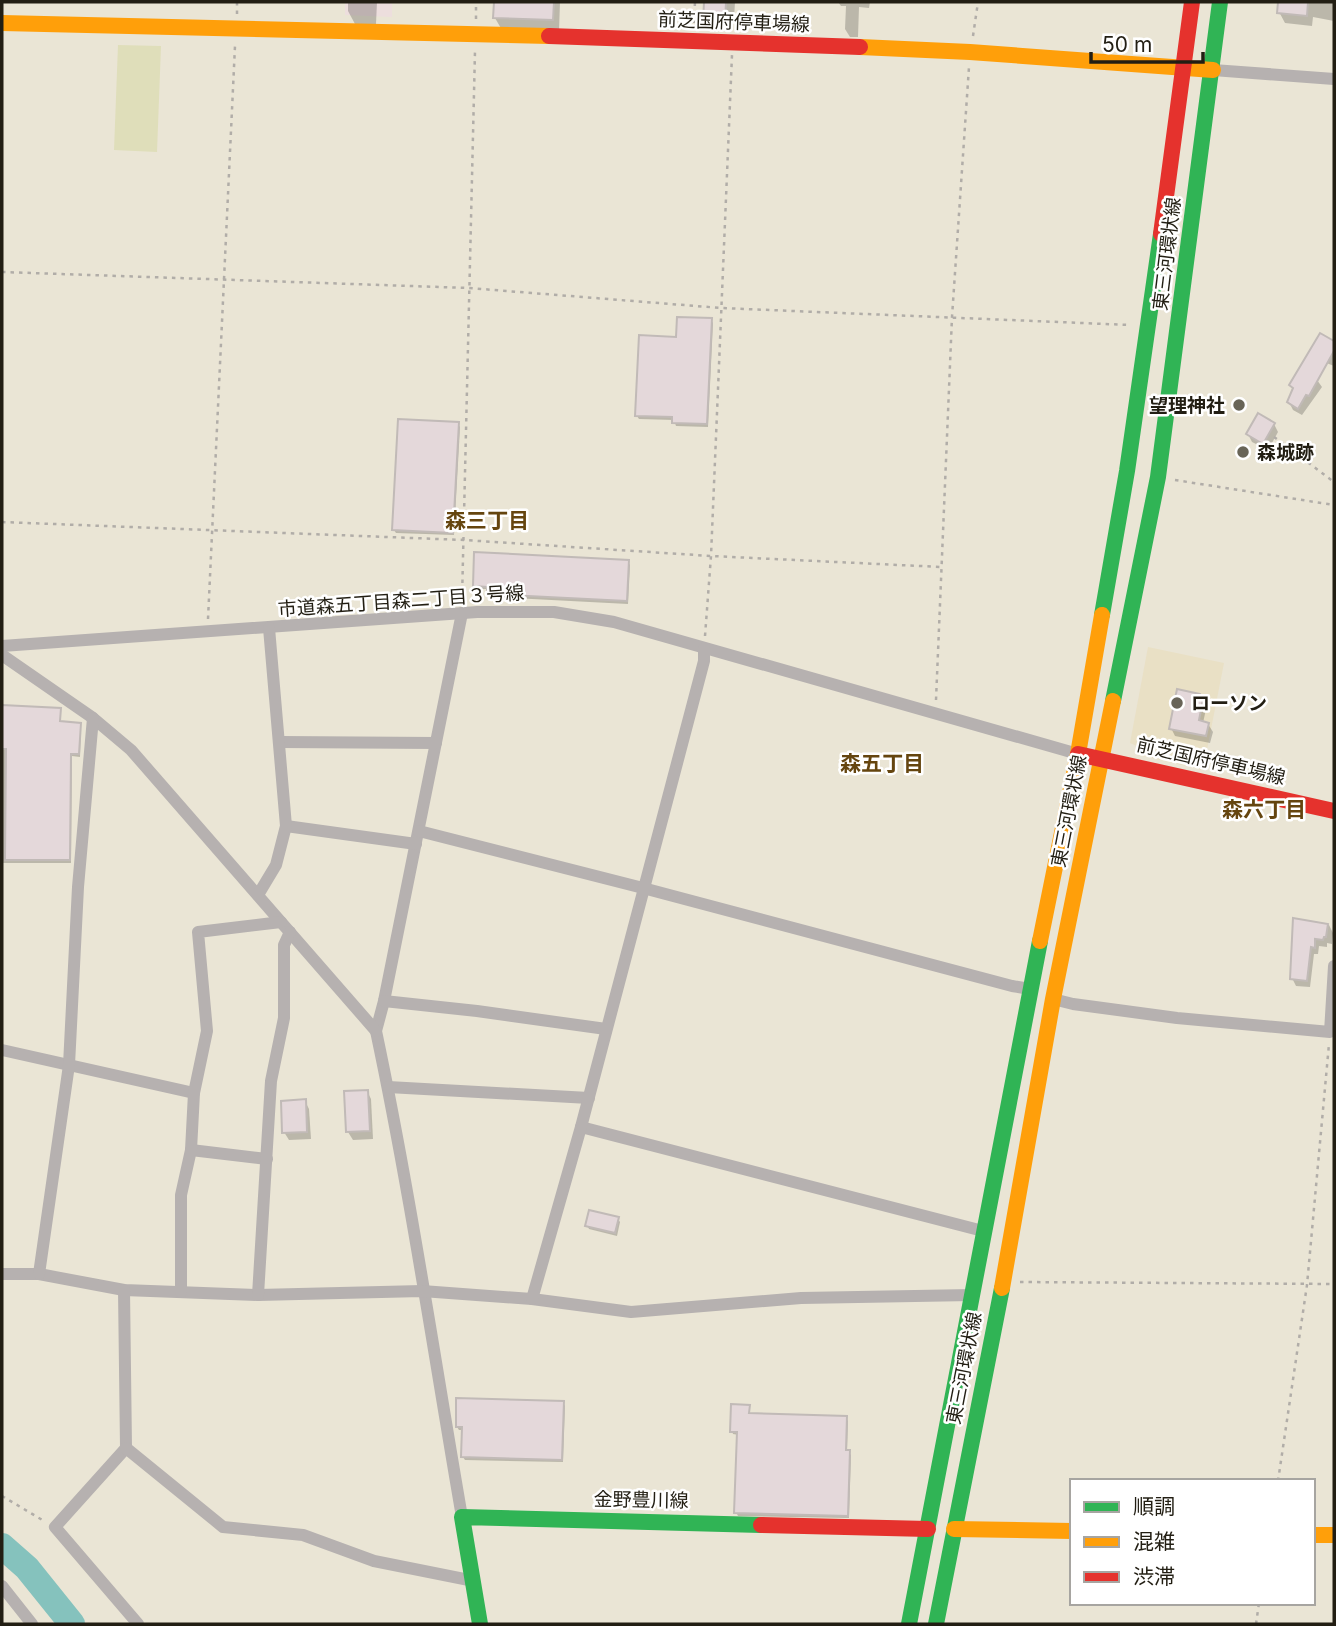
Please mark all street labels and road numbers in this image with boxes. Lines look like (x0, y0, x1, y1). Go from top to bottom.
street label: 前芝国府停車場線 (658, 8, 810, 36)
street label: 東三河環状線 (1149, 196, 1185, 312)
street label: 市道森五丁目森二丁目３号線 (277, 581, 525, 621)
street label: 前芝国府停車場線 (1134, 733, 1288, 789)
street label: 東三河環状線 (1047, 753, 1091, 869)
street label: 東三河環状線 (942, 1310, 986, 1426)
street label: 金野豊川線 (593, 1488, 689, 1512)

